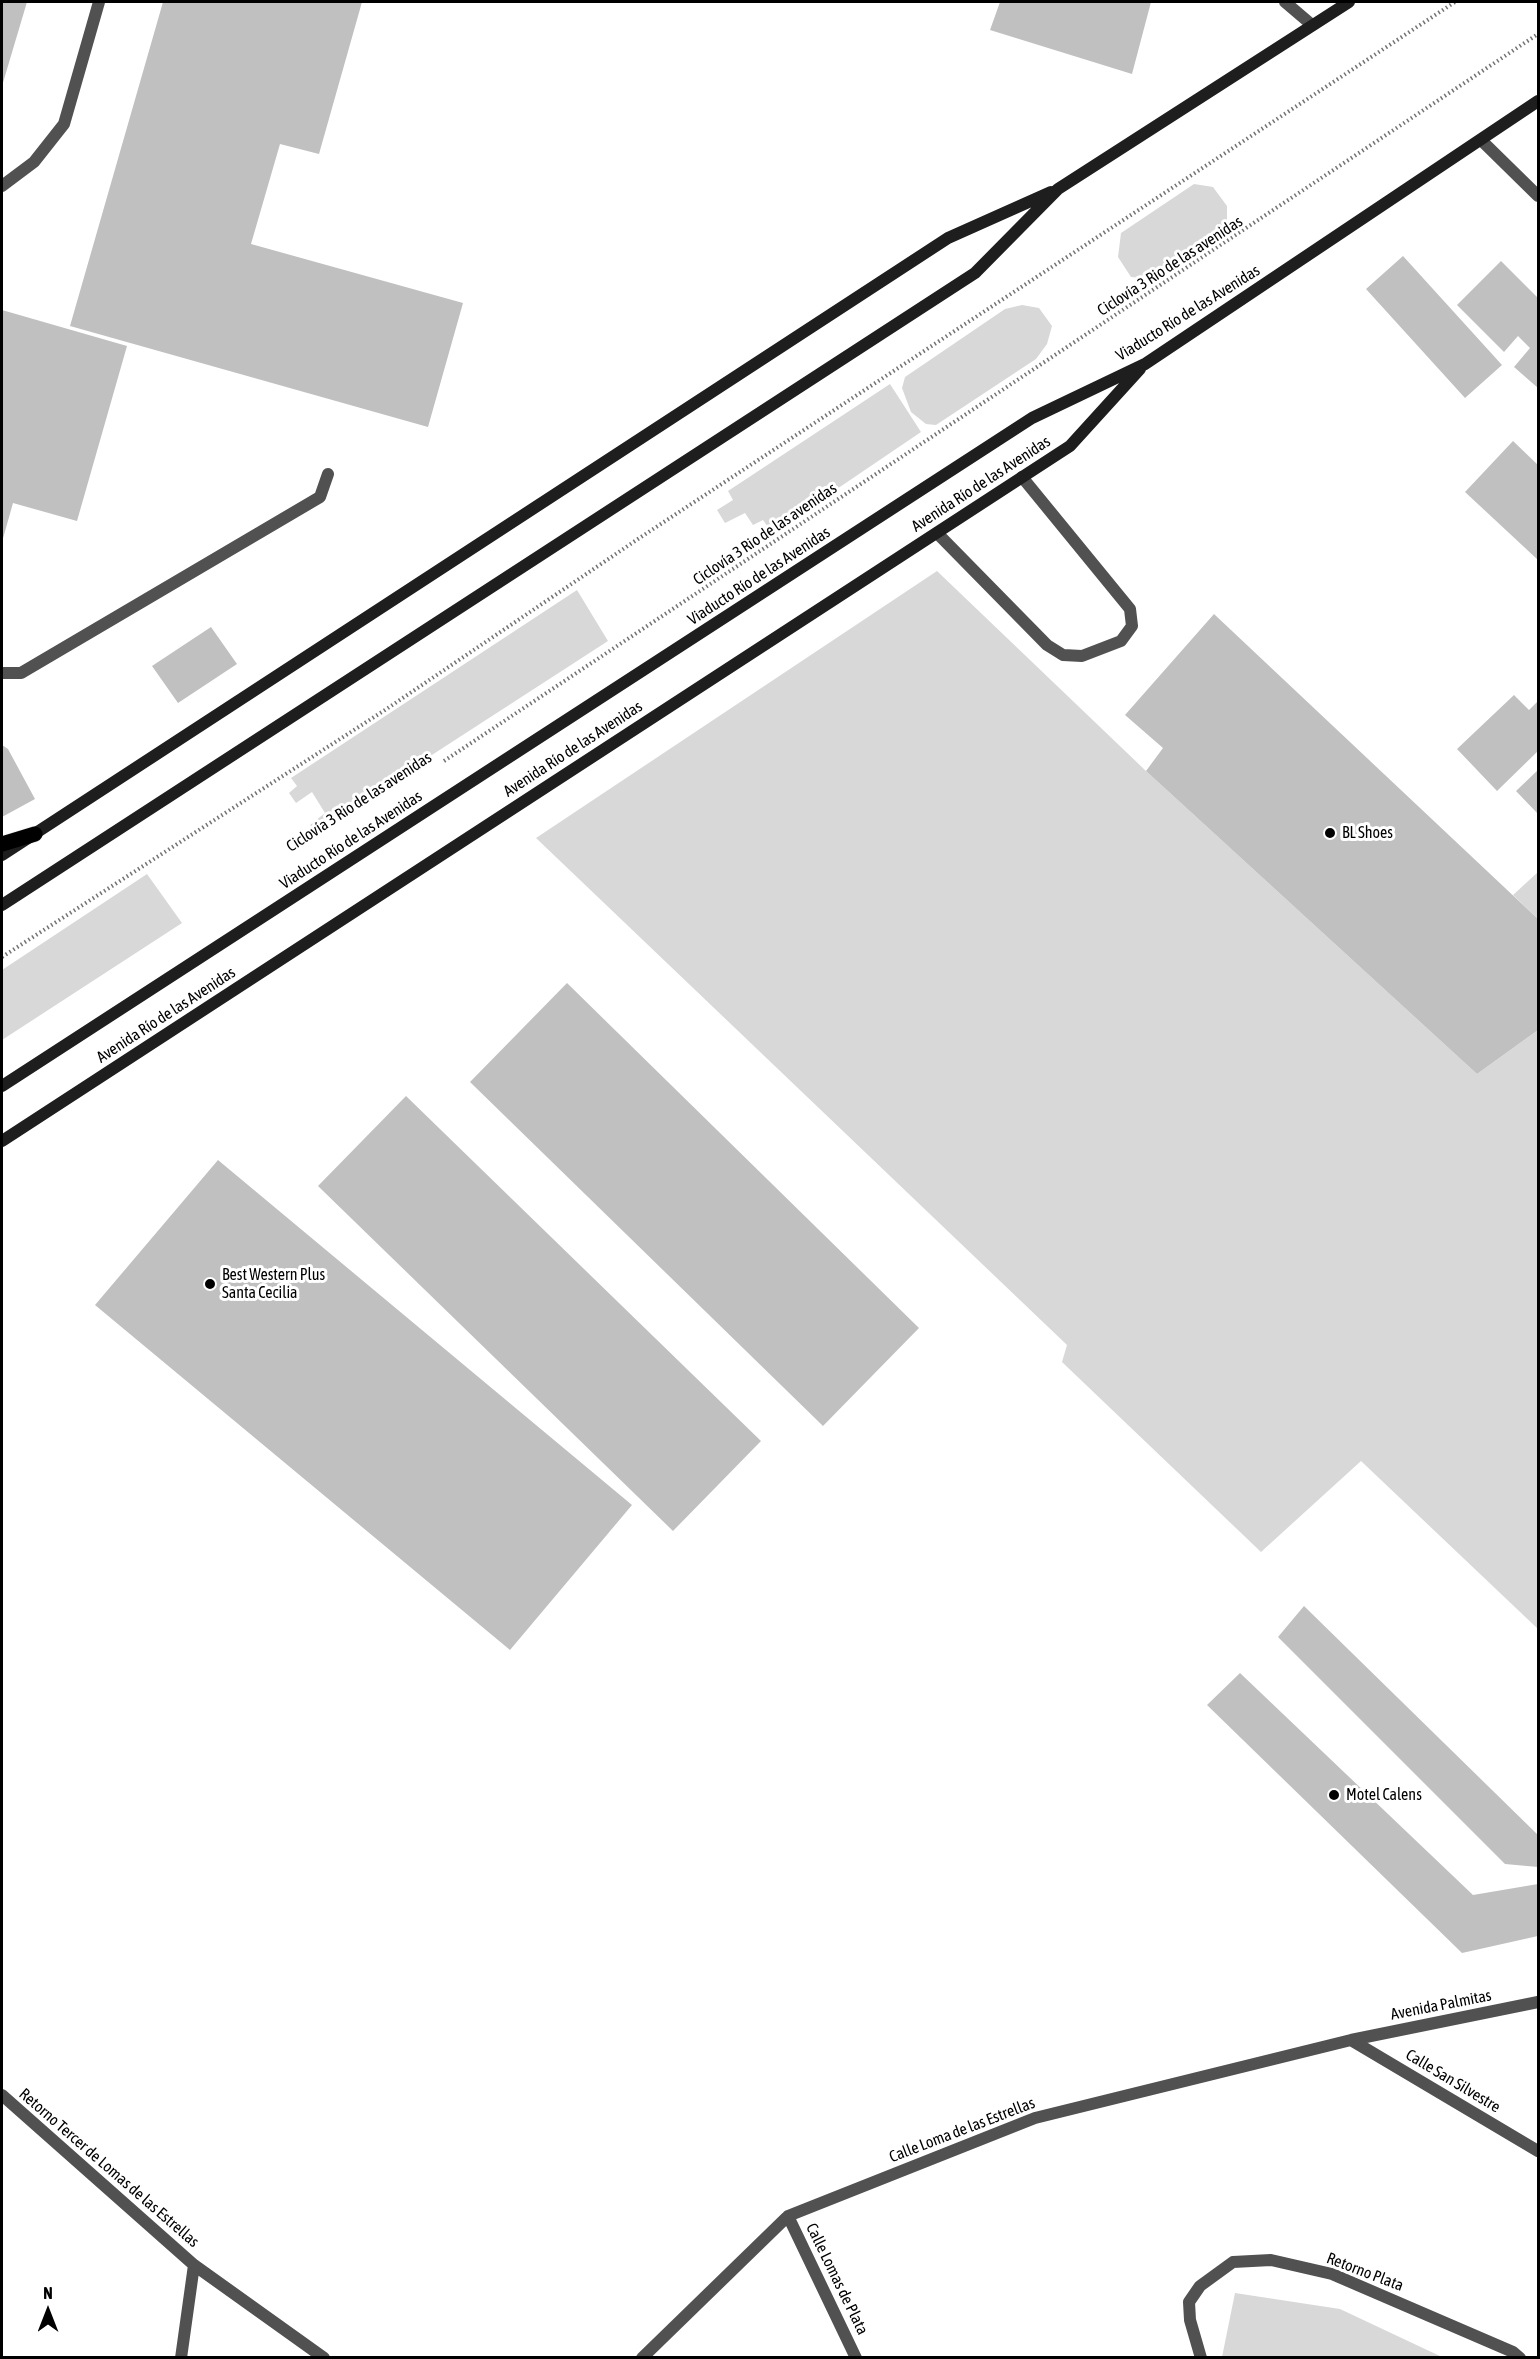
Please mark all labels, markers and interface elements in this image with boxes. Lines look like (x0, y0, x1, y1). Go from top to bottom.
street label: Ciclovía 3 Rio de las avenidas (1094, 212, 1246, 320)
street label: Viaducto Río de las Avenidas (1113, 261, 1263, 365)
street label: Avenida Río de las Avenidas (908, 432, 1054, 536)
street label: Ciclovía 3 Rio de las avenidas (690, 479, 840, 589)
street label: Viaducto Río de las Avenidas (684, 523, 834, 629)
street label: Avenida Río de las Avenidas (500, 697, 646, 801)
street label: Ciclovía 3 Rio de las avenidas (283, 748, 435, 856)
street label: Viaducto Río de las Avenidas (276, 787, 426, 893)
place label: BL Shoes (1342, 823, 1393, 843)
marker: BL Shoes (1323, 826, 1337, 840)
street label: Avenida Río de las Avenidas (93, 963, 239, 1067)
place label: Best Western Plus Santa Cecilia (222, 1265, 325, 1303)
marker: Best Western Plus Santa Cecilia (203, 1277, 217, 1291)
place label: Motel Calens (1346, 1785, 1422, 1805)
marker: Motel Calens (1327, 1788, 1341, 1802)
street label: Avenida Palmitas (1389, 1986, 1493, 2024)
street label: Calle San Silvestre (1402, 2045, 1504, 2117)
street label: Retorno Tercer de Lomas de las Estrellas (15, 2085, 203, 2251)
street label: Calle Loma de las Estrellas (886, 2093, 1038, 2167)
street label: Calle Lomas de Plata (802, 2220, 872, 2338)
street label: Retorno Plata (1324, 2249, 1406, 2295)
north arrow (18, 2281, 78, 2341)
text: N (43, 2284, 53, 2302)

